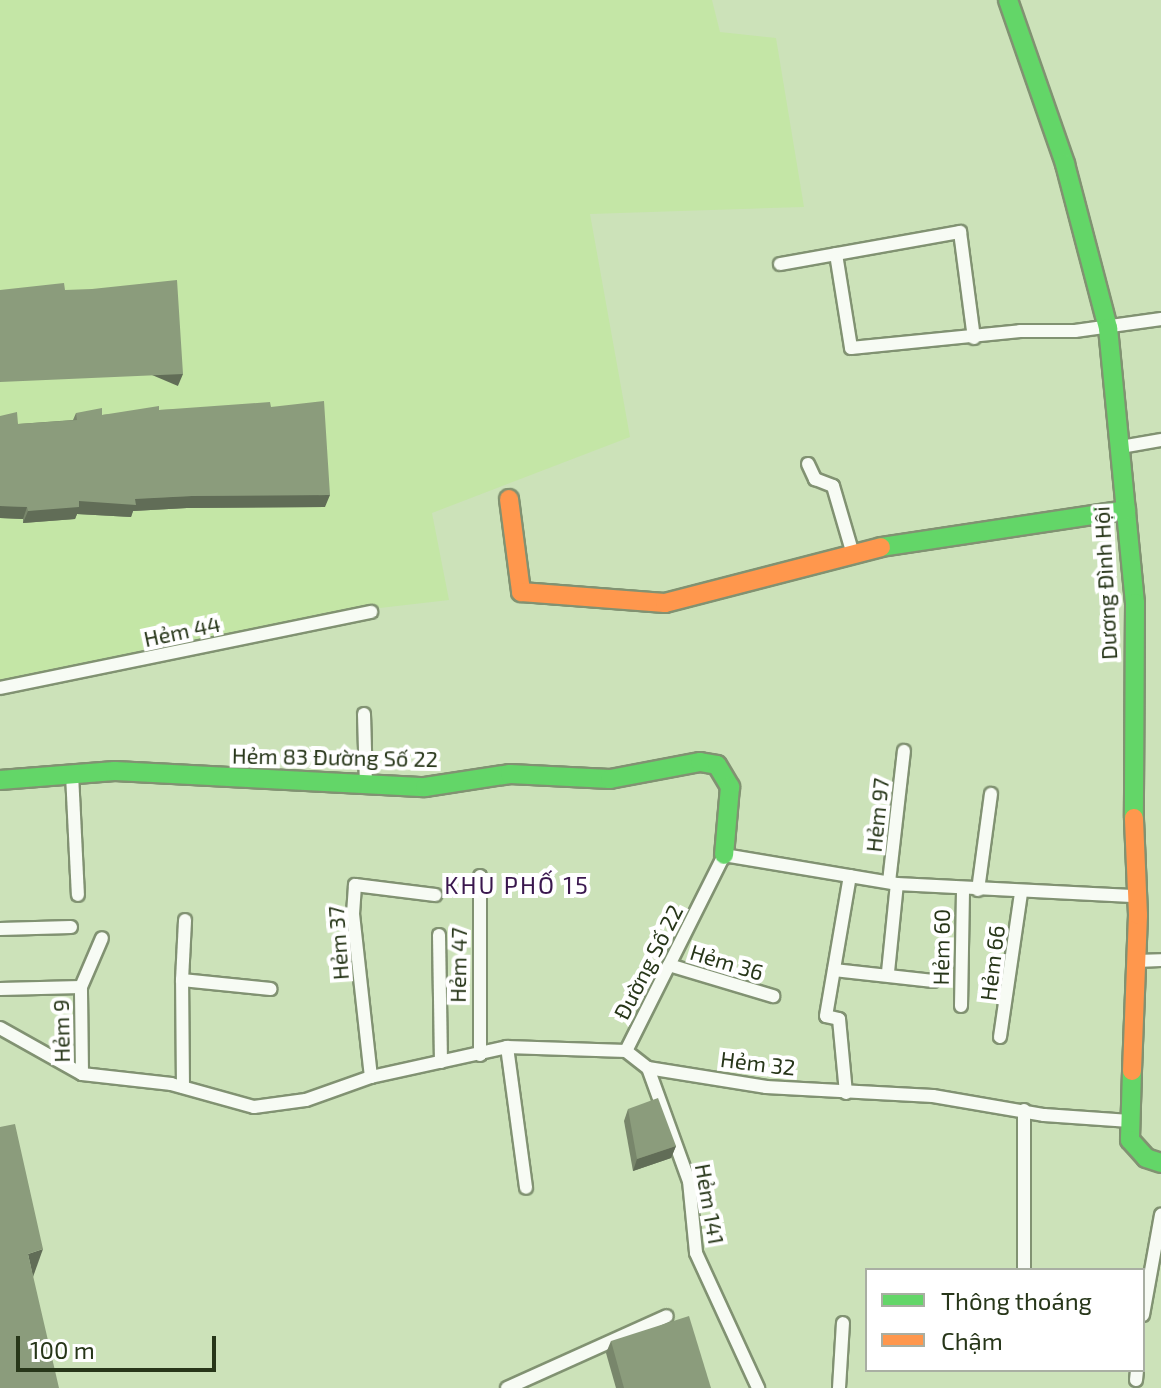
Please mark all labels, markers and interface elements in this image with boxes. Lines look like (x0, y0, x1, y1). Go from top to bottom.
street label: Dương Đình Hội (1088, 506, 1122, 660)
street label: Hẻm 44 (141, 610, 223, 652)
street label: Hẻm 83 Đường Số 22 (232, 742, 438, 772)
street label: Hẻm 97 (860, 777, 894, 853)
district label: KHU PHỐ 15 (444, 871, 590, 899)
street label: Đường Số 22 (608, 900, 688, 1024)
street label: Hẻm 37 (322, 905, 354, 981)
street label: Hẻm 60 (927, 909, 955, 985)
street label: Hẻm 66 (974, 924, 1010, 1002)
street label: Hẻm 47 (444, 927, 472, 1003)
street label: Hẻm 36 (687, 938, 767, 986)
street label: Hẻm 9 (47, 999, 75, 1063)
street label: Hẻm 32 (719, 1045, 797, 1081)
street label: Hẻm 141 (690, 1161, 730, 1247)
legend (865, 1268, 1145, 1372)
text: Thông thoáng (941, 1286, 1092, 1315)
scale bar (20, 1320, 220, 1370)
text: Chậm (941, 1326, 1003, 1355)
text: 100 m (30, 1335, 95, 1364)

